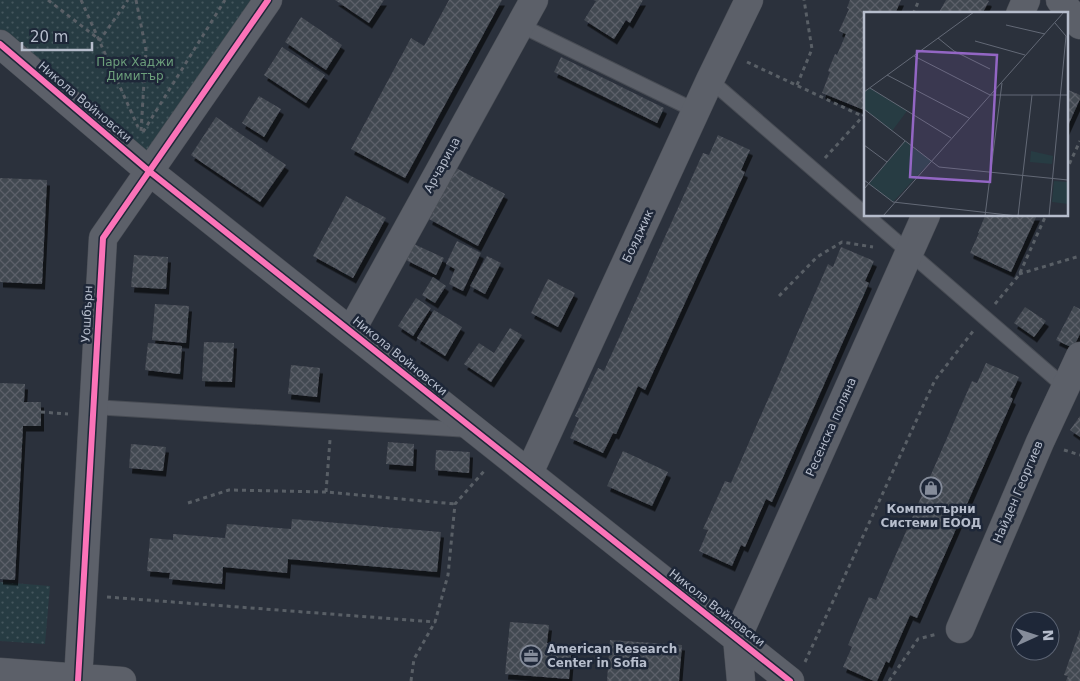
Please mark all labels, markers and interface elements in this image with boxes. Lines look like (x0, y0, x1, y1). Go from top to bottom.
inset map (864, 12, 1068, 216)
scale bar (22, 20, 92, 52)
text: 20 m (30, 28, 68, 46)
park label: Парк Хаджи Димитър (96, 55, 174, 83)
street label: Никола Войновски (35, 59, 135, 145)
street label: Арчарица (421, 135, 463, 195)
street label: Бояджик (620, 207, 656, 265)
street label: Уошбърн (79, 285, 95, 343)
street label: Никола Войновски (350, 314, 450, 398)
street label: Ресенска поляна (803, 375, 859, 479)
street label: Найден Георгиев (990, 439, 1046, 545)
shop icon: Компютърни Системи ЕООД (919, 476, 943, 500)
place label: Компютърни Системи ЕООД (880, 502, 982, 530)
street label: Никола Войновски (666, 566, 768, 650)
north arrow (1010, 611, 1060, 661)
text: N (1040, 629, 1056, 642)
place label: American Research Center in Sofia (547, 642, 677, 670)
office icon: American Research Center in Sofia (519, 644, 543, 668)

